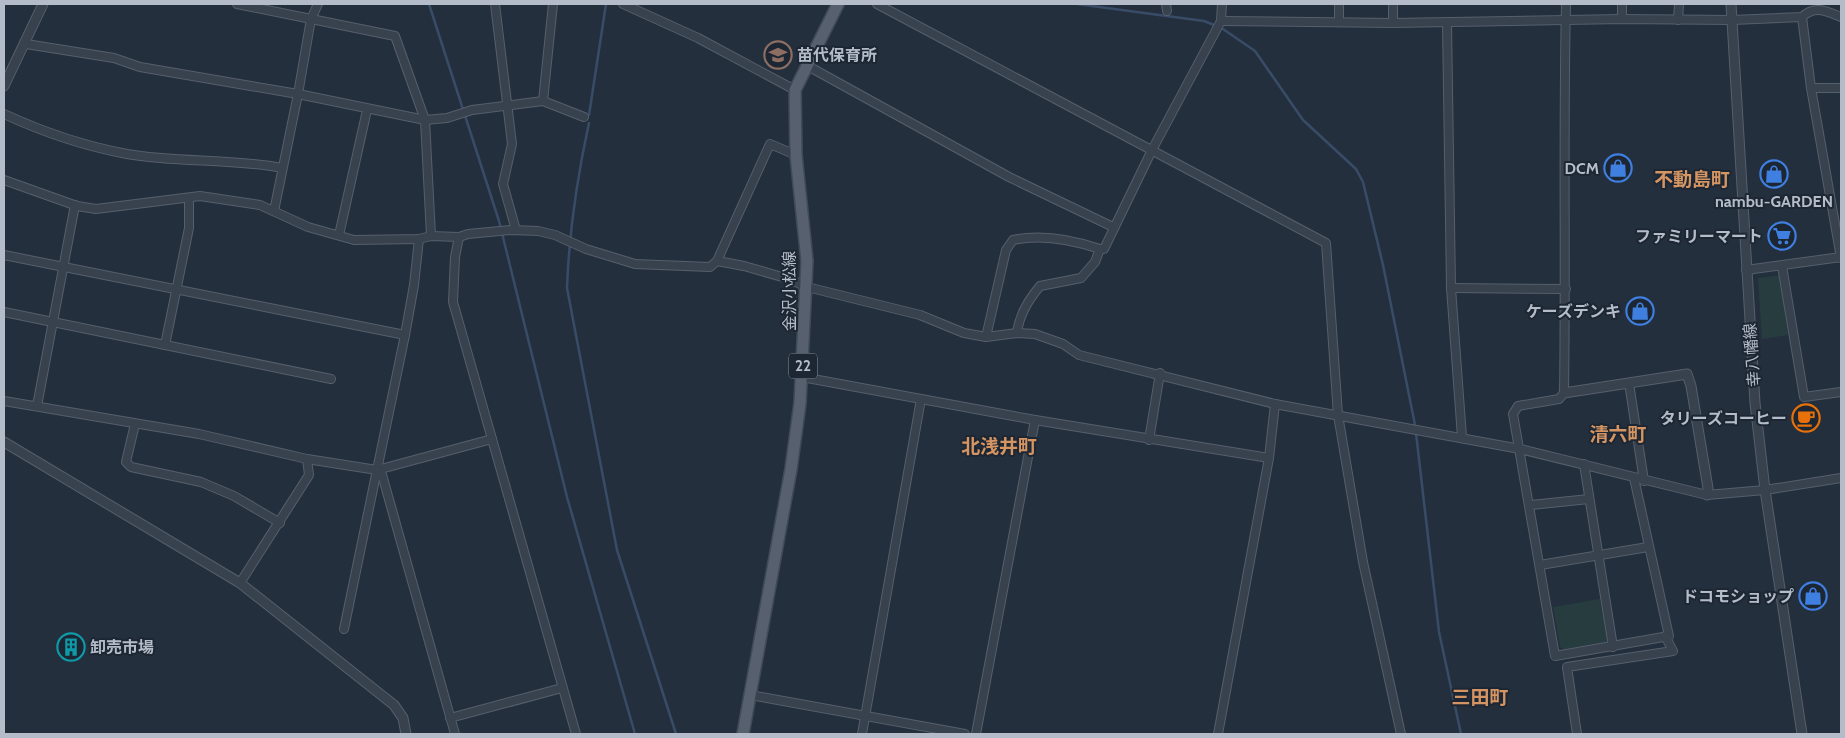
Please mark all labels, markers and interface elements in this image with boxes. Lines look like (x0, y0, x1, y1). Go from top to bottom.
school or university icon: 苗代保育所 (763, 40, 793, 70)
place label: 苗代保育所 (797, 46, 877, 65)
shop icon: DCM (1603, 153, 1633, 183)
place label: DCM (1564, 159, 1599, 178)
shop icon: nambu-GARDEN (1759, 159, 1789, 189)
district label: 不動島町 (1654, 168, 1730, 191)
place label: nambu-GARDEN (1715, 192, 1833, 211)
supermarket icon: ファミリーマート (1767, 221, 1797, 251)
place label: ファミリーマート (1635, 227, 1763, 246)
street label: 金沢小松線 (780, 251, 799, 331)
shop icon: ケーズデンキ (1625, 296, 1655, 326)
place label: ケーズデンキ (1526, 302, 1621, 321)
street label: 幸八幡線 (1740, 322, 1764, 388)
road number: 22 (789, 354, 817, 378)
cafe icon: タリーズコーヒー (1791, 403, 1821, 433)
place label: タリーズコーヒー (1660, 409, 1787, 428)
district label: 清六町 (1589, 423, 1647, 446)
district label: 北浅井町 (961, 435, 1037, 458)
shop icon: ドコモショップ (1798, 581, 1828, 611)
place label: ドコモショップ (1682, 587, 1794, 606)
building icon: 卸売市場 (56, 632, 86, 662)
place label: 卸売市場 (90, 638, 154, 657)
district label: 三田町 (1451, 686, 1509, 709)

